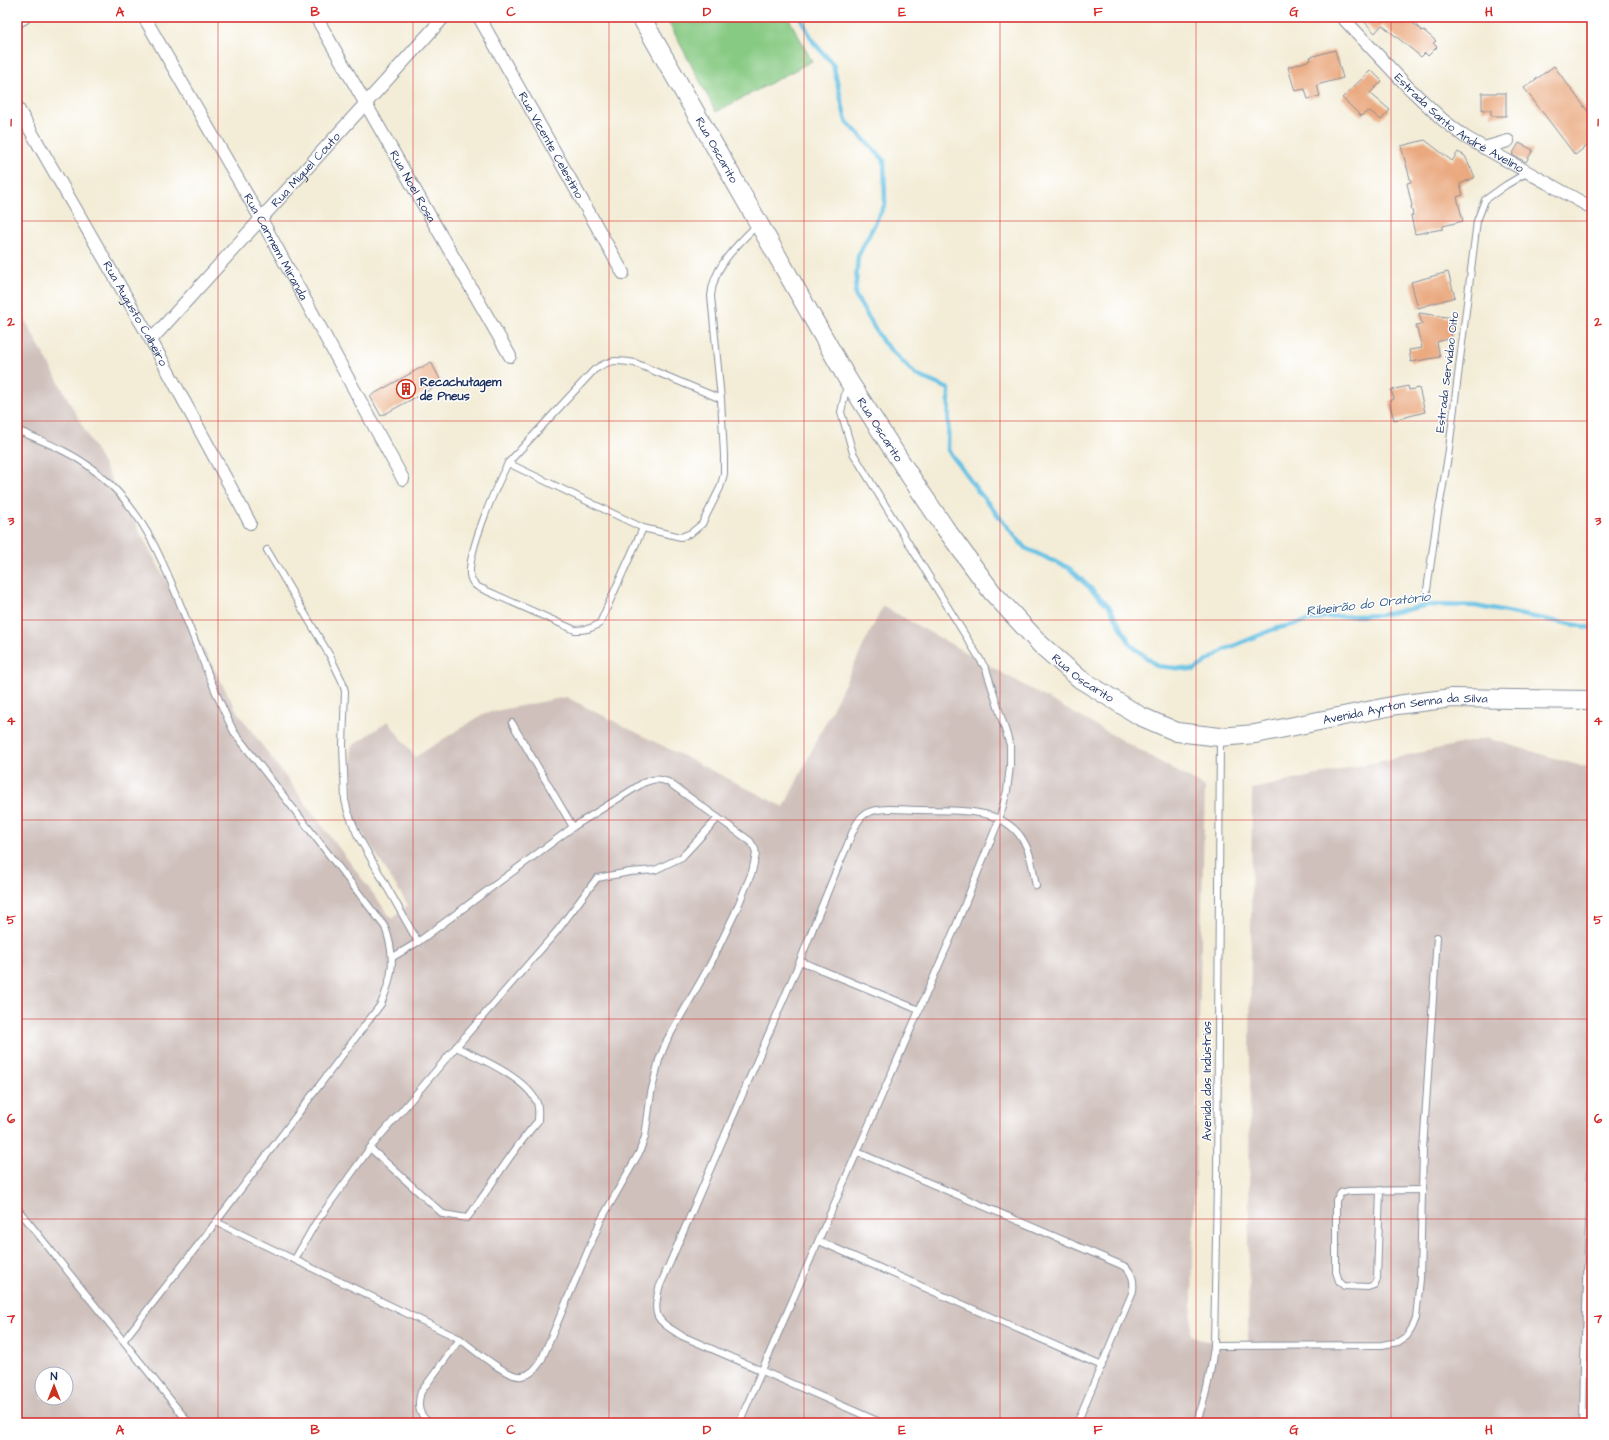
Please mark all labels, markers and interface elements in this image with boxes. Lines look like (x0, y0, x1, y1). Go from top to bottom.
text: A (116, 3, 125, 21)
text: B (310, 3, 320, 21)
text: C (506, 3, 516, 21)
text: D (703, 3, 712, 21)
text: E (898, 3, 906, 21)
text: F (1093, 3, 1103, 21)
text: G (1289, 3, 1299, 21)
text: H (1485, 3, 1493, 21)
street label: Estrada Santo André Avelino (1390, 69, 1527, 177)
street label: Rua Vicente Celestino (514, 89, 588, 202)
text: 1 (10, 113, 12, 131)
text: 1 (1597, 113, 1599, 131)
street label: Rua Oscarito (691, 114, 742, 186)
street label: Rua Miguel Couto (267, 129, 345, 211)
street label: Rua Noel Rosa (385, 147, 440, 226)
street label: Rua Carmem Miranda (239, 191, 312, 303)
street label: Rua Augusto Calheiro (98, 258, 172, 369)
street label: Estrada Servidao Oito (1432, 310, 1463, 434)
text: 2 (6, 313, 15, 331)
text: 2 (1593, 313, 1602, 331)
place label: Recachutagem de Pneus (419, 374, 502, 405)
building icon: Recachutagem de Pneus (395, 378, 417, 400)
street label: Rua Oscarito (853, 394, 907, 466)
text: 3 (7, 512, 15, 530)
text: 3 (1594, 512, 1602, 530)
water label: Ribeirão do Oratório (1305, 587, 1433, 621)
street label: Rua Oscarito (1048, 650, 1117, 707)
street label: Avenida Ayrton Senna da Silva (1321, 690, 1488, 729)
text: 4 (7, 712, 16, 730)
text: 4 (1594, 712, 1603, 730)
text: 5 (6, 911, 16, 929)
text: 5 (1593, 911, 1603, 929)
street label: Avenida das Indústrias (1199, 1021, 1216, 1141)
text: 6 (7, 1110, 16, 1128)
text: 6 (1594, 1110, 1603, 1128)
text: 7 (6, 1310, 16, 1328)
text: 7 (1593, 1310, 1603, 1328)
north arrow (34, 1366, 74, 1406)
text: N (51, 1369, 58, 1384)
text: A (116, 1421, 125, 1439)
text: B (310, 1421, 320, 1439)
text: C (506, 1421, 516, 1439)
text: D (703, 1421, 712, 1439)
text: E (898, 1421, 906, 1439)
text: F (1093, 1421, 1103, 1439)
text: G (1289, 1421, 1299, 1439)
text: H (1485, 1421, 1493, 1439)

